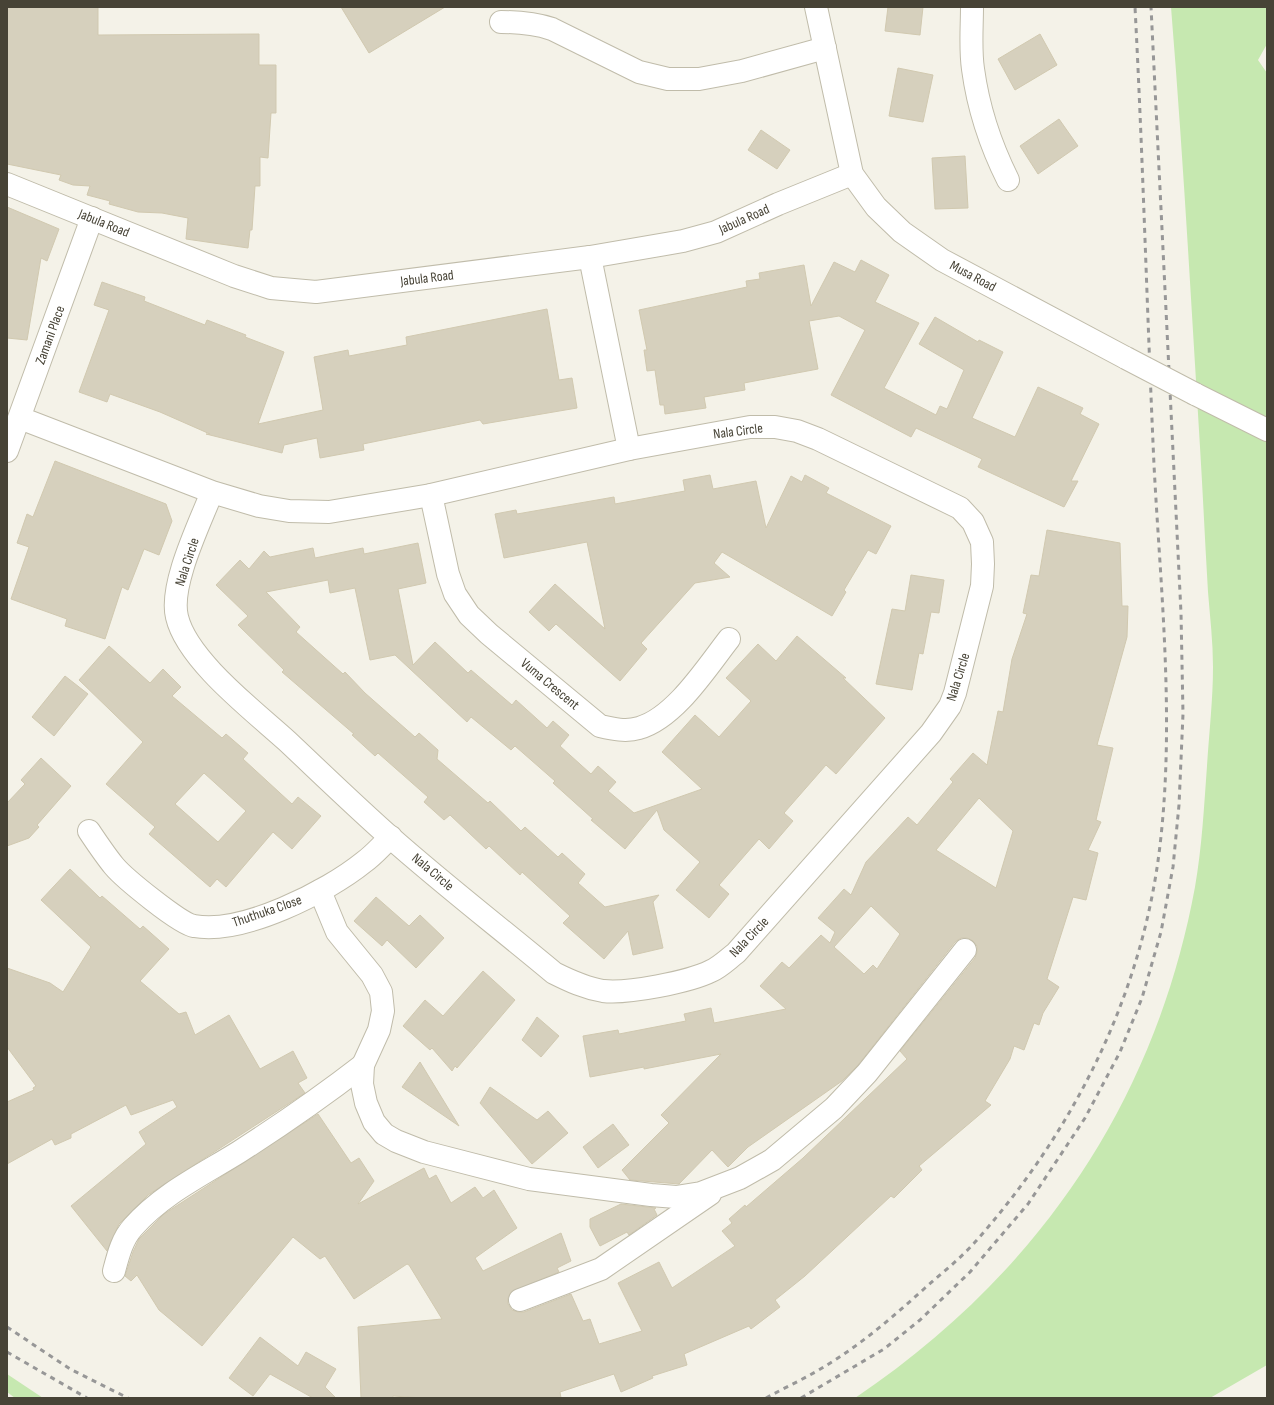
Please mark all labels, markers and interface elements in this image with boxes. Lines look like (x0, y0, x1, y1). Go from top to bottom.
street label: Jabula Road (715, 200, 772, 238)
street label: Jabula Road (75, 205, 132, 241)
street label: Musa Road (947, 257, 999, 295)
street label: Jabula Road (398, 266, 455, 290)
street label: Zamani Place (32, 303, 68, 367)
street label: Nala Circle (712, 420, 764, 442)
street label: Nala Circle (171, 536, 203, 588)
street label: Nala Circle (943, 651, 973, 703)
street label: Vuma Crescent (517, 655, 583, 713)
street label: Nala Circle (408, 849, 458, 895)
street label: Thuthuka Close (230, 891, 304, 931)
street label: Nala Circle (726, 913, 772, 961)

